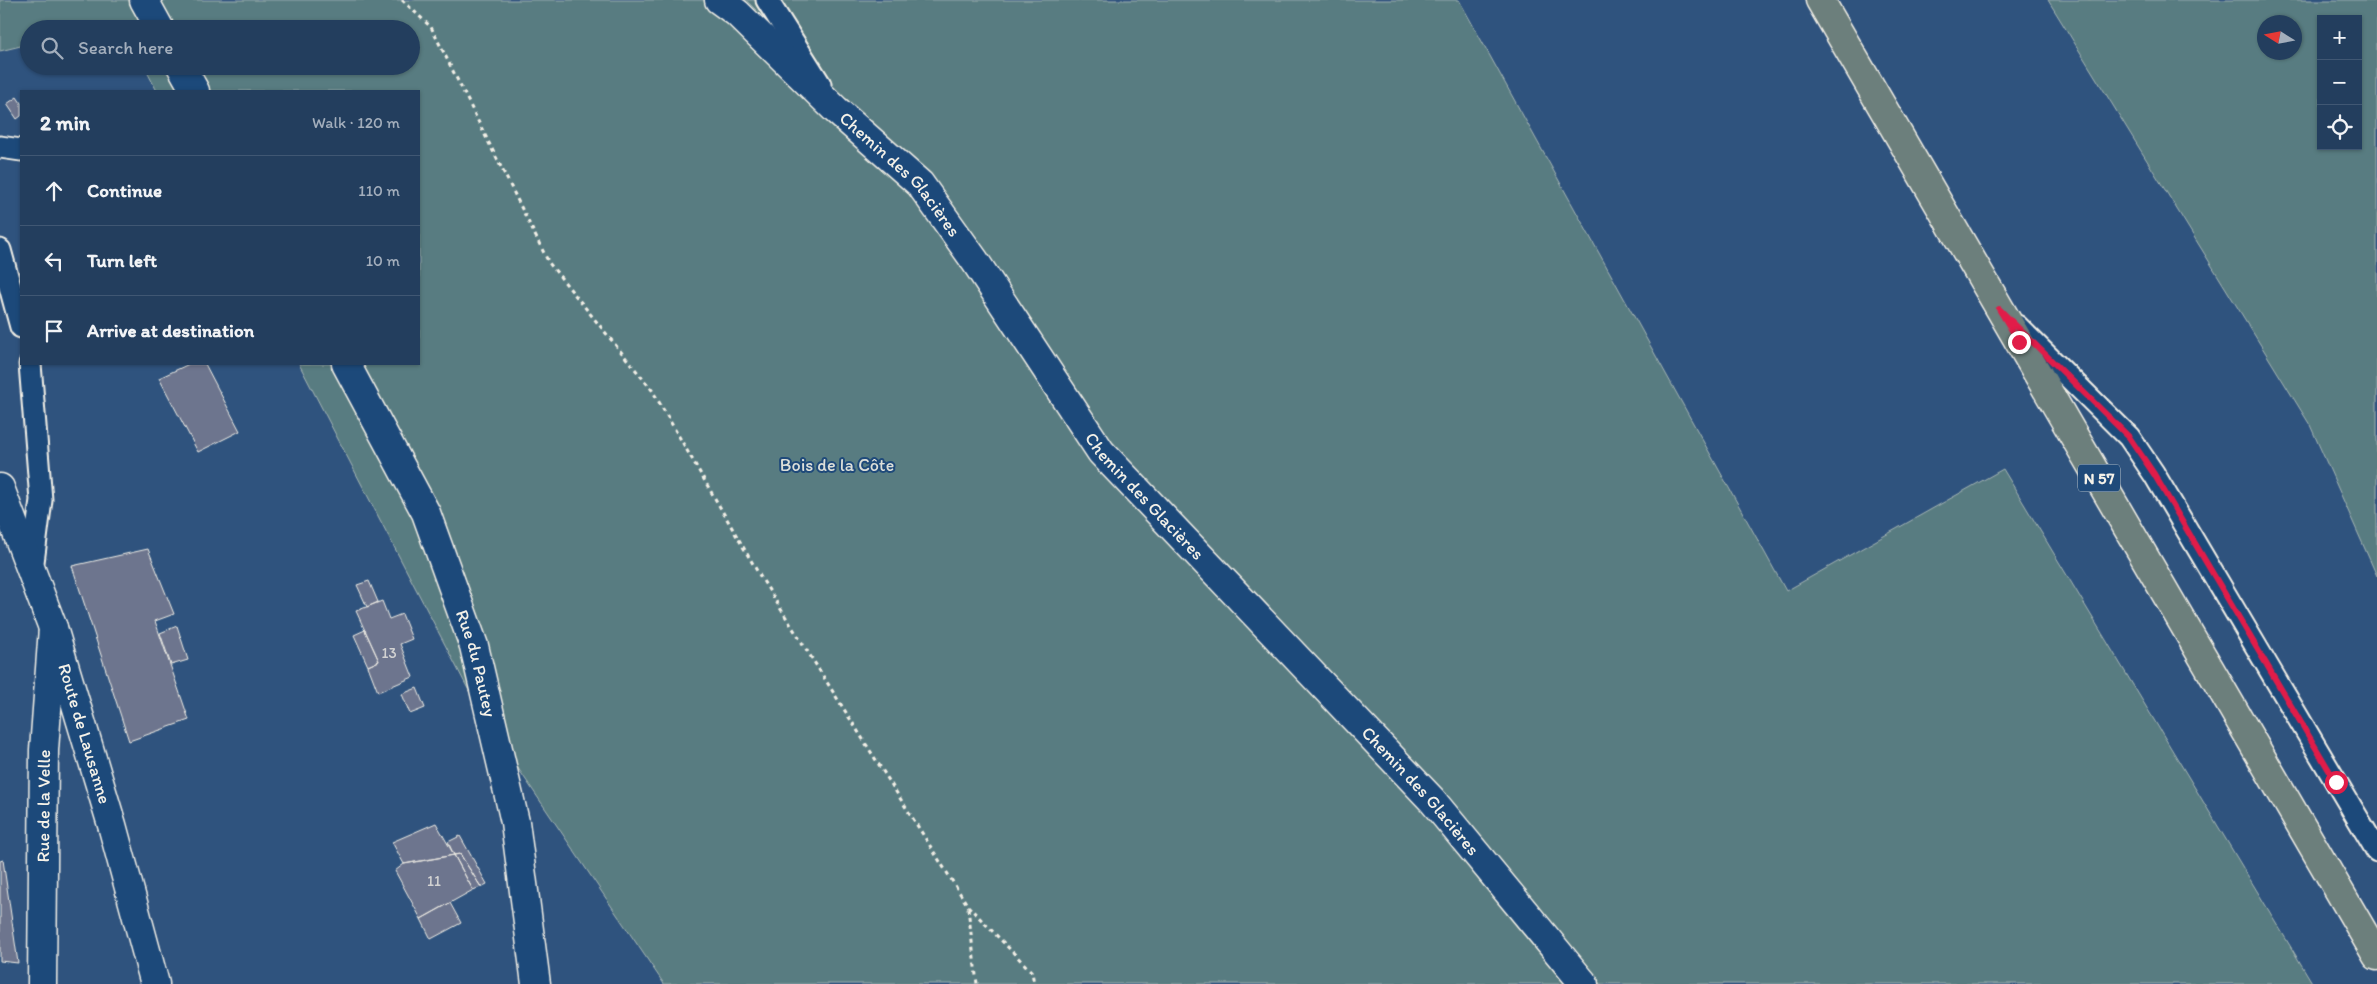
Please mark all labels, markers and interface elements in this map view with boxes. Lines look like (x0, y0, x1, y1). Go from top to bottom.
north arrow (2257, 15, 2302, 60)
map controls (2317, 15, 2362, 150)
button: + (2317, 15, 2362, 60)
search box (20, 20, 420, 75)
icon: search (38, 34, 66, 62)
text: Search here (78, 36, 173, 59)
button: − (2317, 60, 2362, 105)
button: locate (2317, 105, 2362, 150)
street label: Chemin des Glacières (835, 107, 965, 241)
text: 2 min (40, 110, 90, 135)
text: Walk · 120 m (312, 113, 400, 132)
icon: ahead (40, 177, 68, 205)
text: Continue (87, 179, 162, 202)
text: 110 m (358, 181, 400, 200)
icon: left (40, 247, 68, 275)
text: Turn left (87, 249, 157, 272)
text: 10 m (366, 251, 400, 270)
icon: arrive (40, 317, 68, 345)
text: Arrive at destination (87, 319, 254, 342)
route end (2008, 331, 2031, 354)
street label: Chemin des Glacières (1080, 428, 1209, 565)
park label: Bois de la Côte (780, 454, 894, 476)
road number: N 57 (2078, 464, 2120, 492)
street label: Rue du Pautey (451, 607, 501, 720)
house number: 13 (381, 644, 397, 662)
street label: Route de Lausanne (53, 661, 116, 806)
street label: Chemin des Glacières (1357, 722, 1484, 860)
street label: Rue de la Velle (32, 750, 55, 862)
route start (2325, 771, 2348, 794)
house number: 11 (427, 872, 441, 890)

